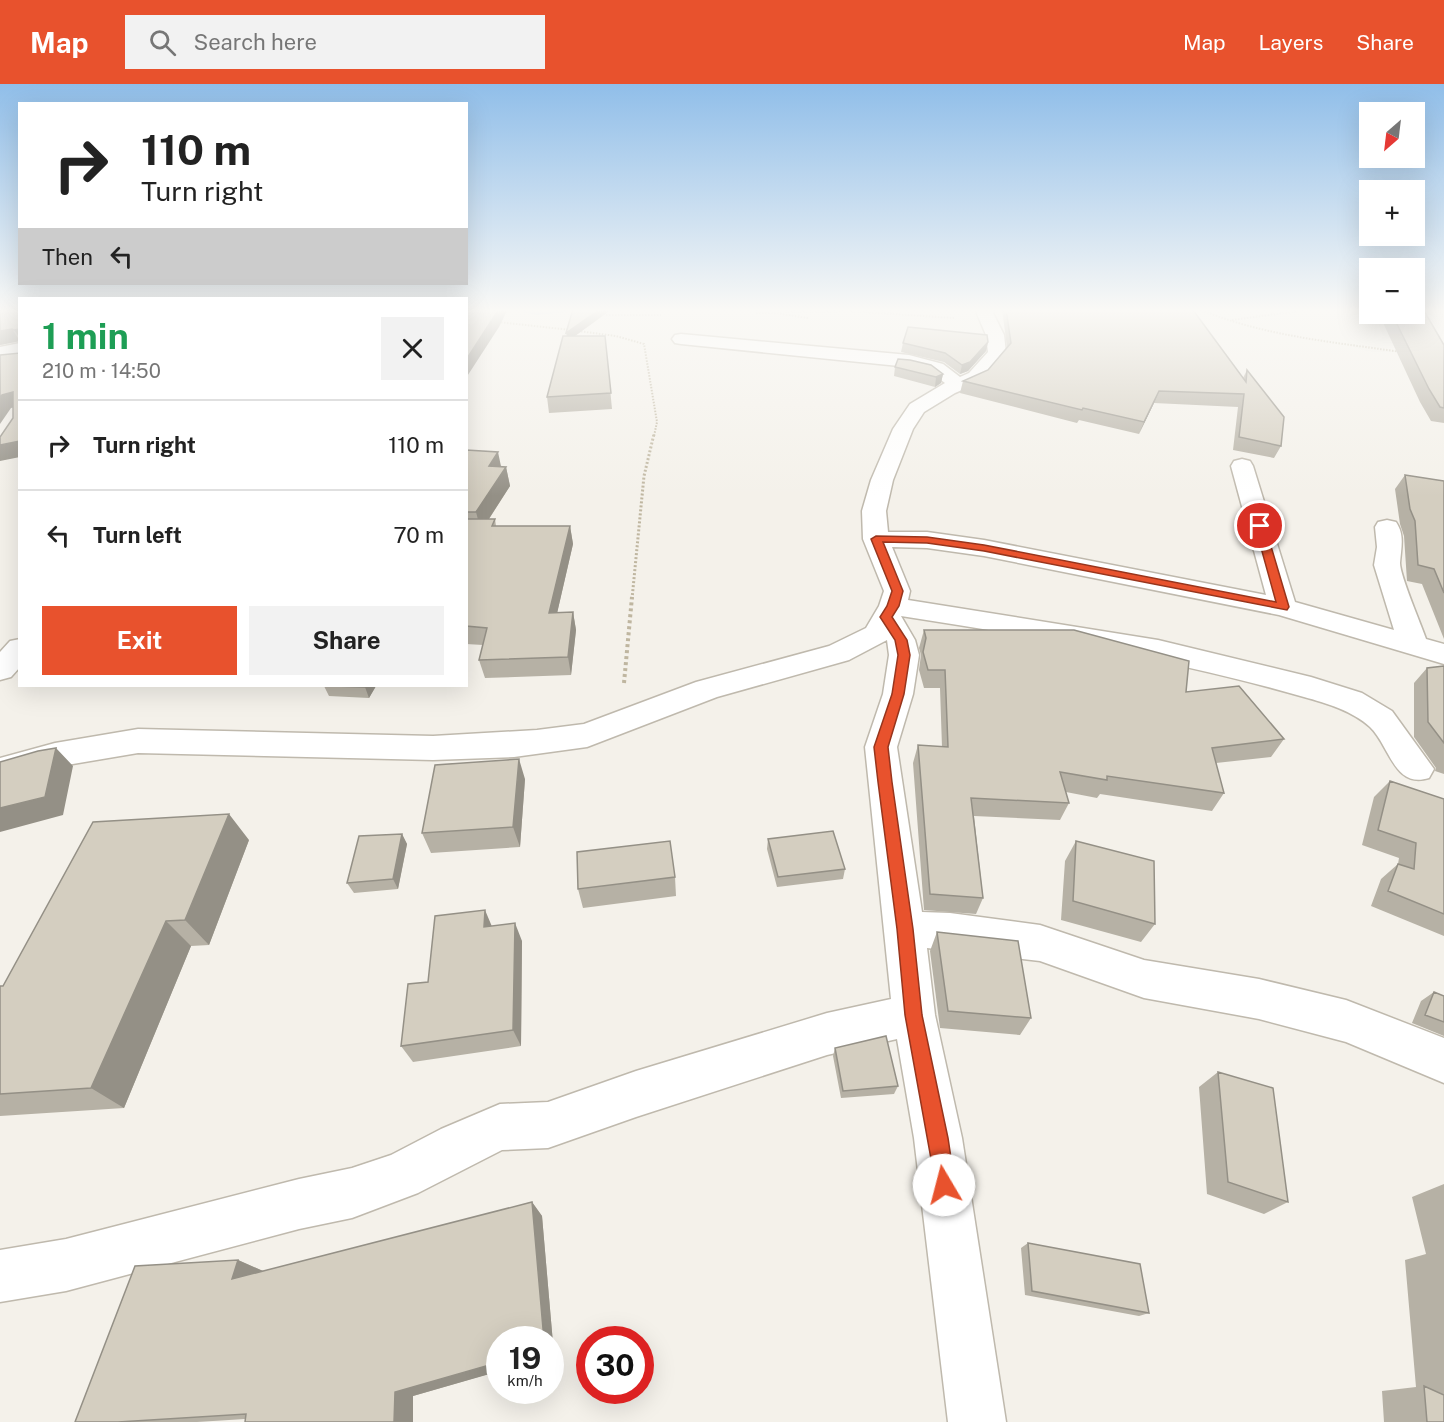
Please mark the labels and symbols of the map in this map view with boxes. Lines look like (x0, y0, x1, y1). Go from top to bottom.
north arrow (1359, 102, 1425, 168)
pin (1234, 500, 1285, 551)
position arrow (912, 1153, 976, 1217)
speed limit sign: 30 (576, 1326, 654, 1404)

